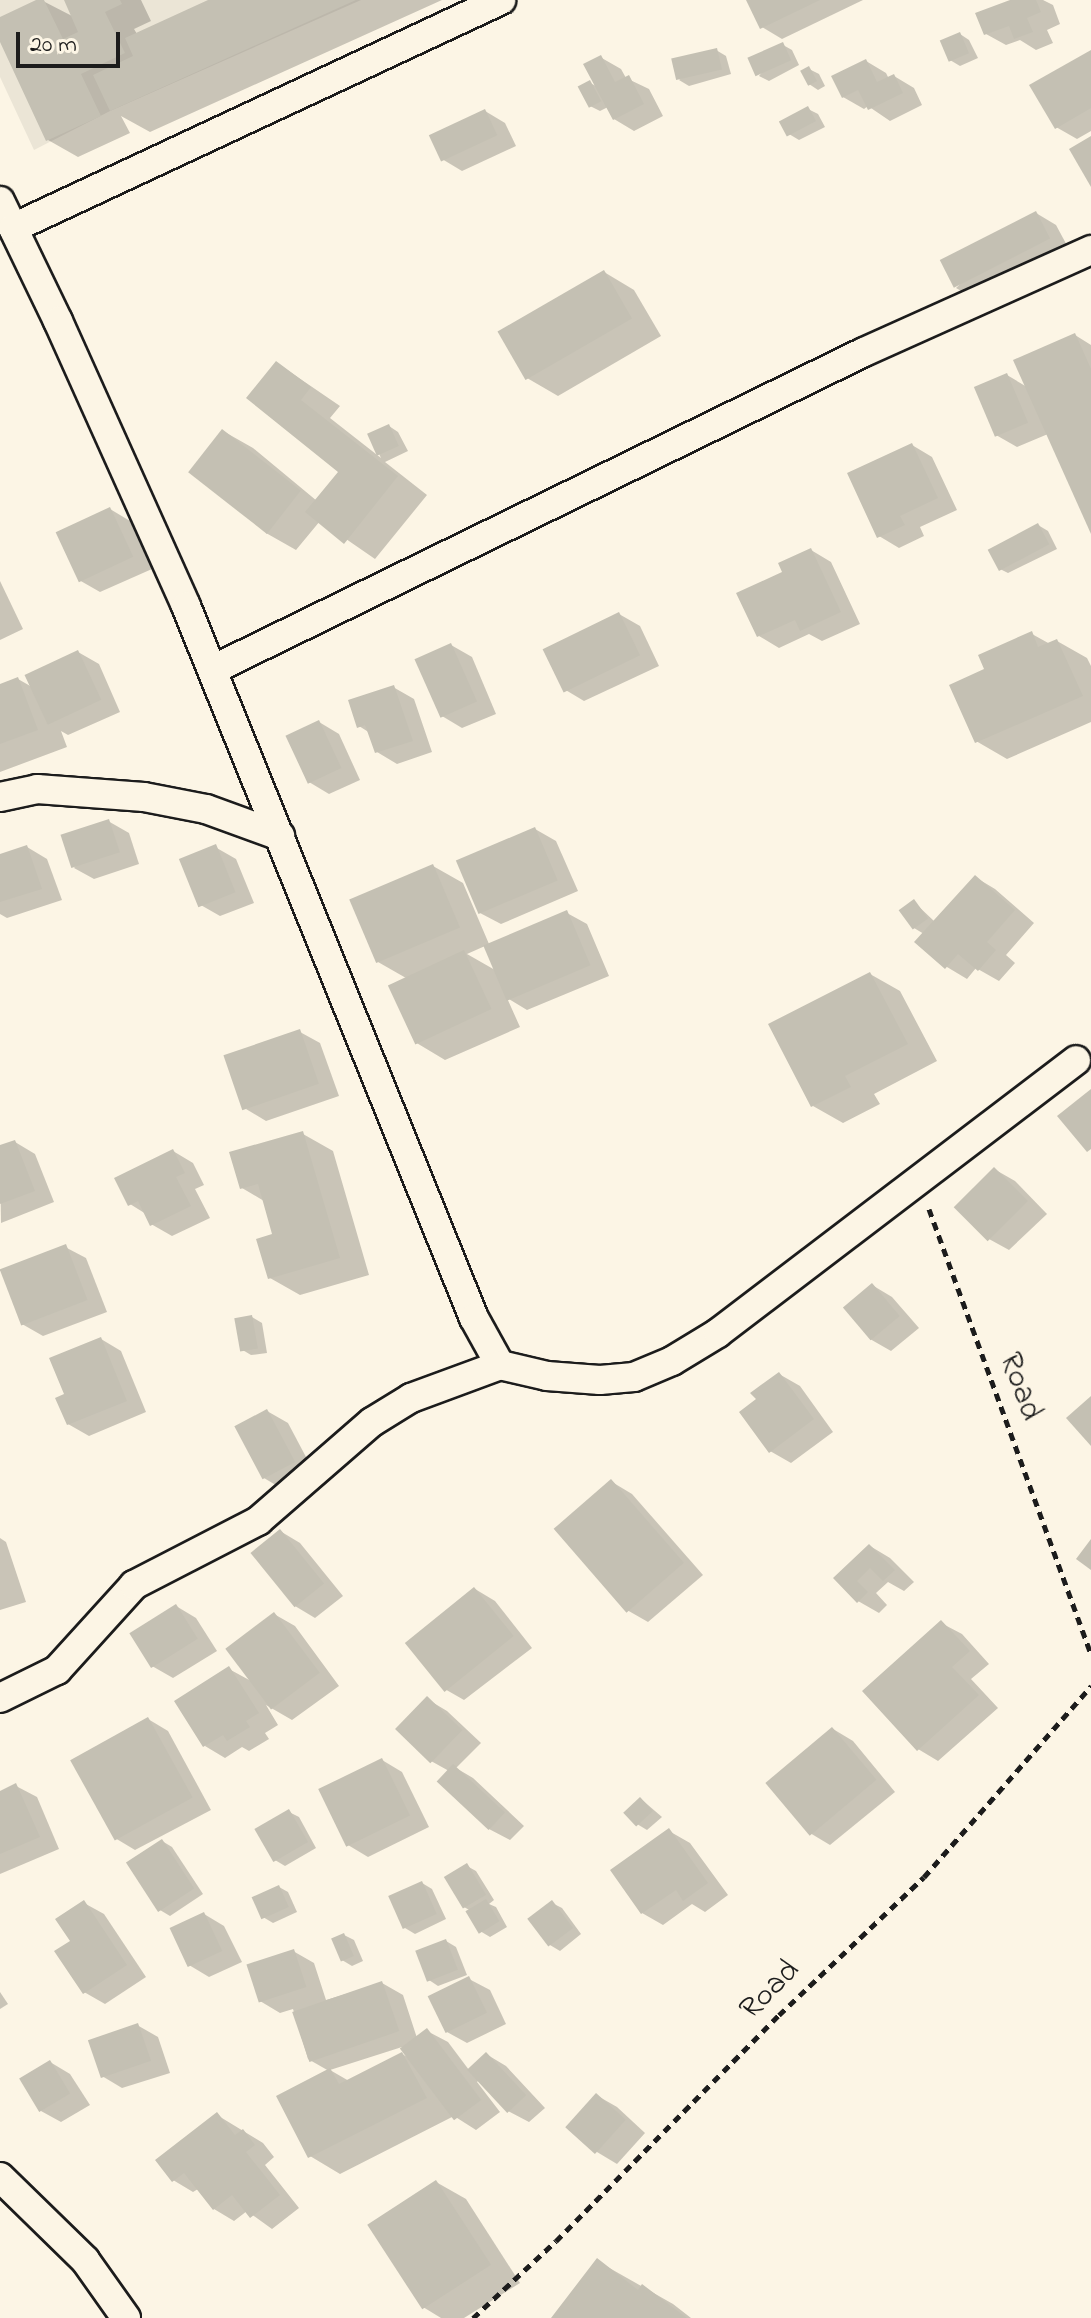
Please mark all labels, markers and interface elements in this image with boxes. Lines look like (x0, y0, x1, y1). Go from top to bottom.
scale bar (20, 16, 124, 66)
text: 20 m (30, 28, 77, 63)
street label: Road (989, 1348, 1049, 1426)
street label: Road (733, 1953, 809, 2029)

